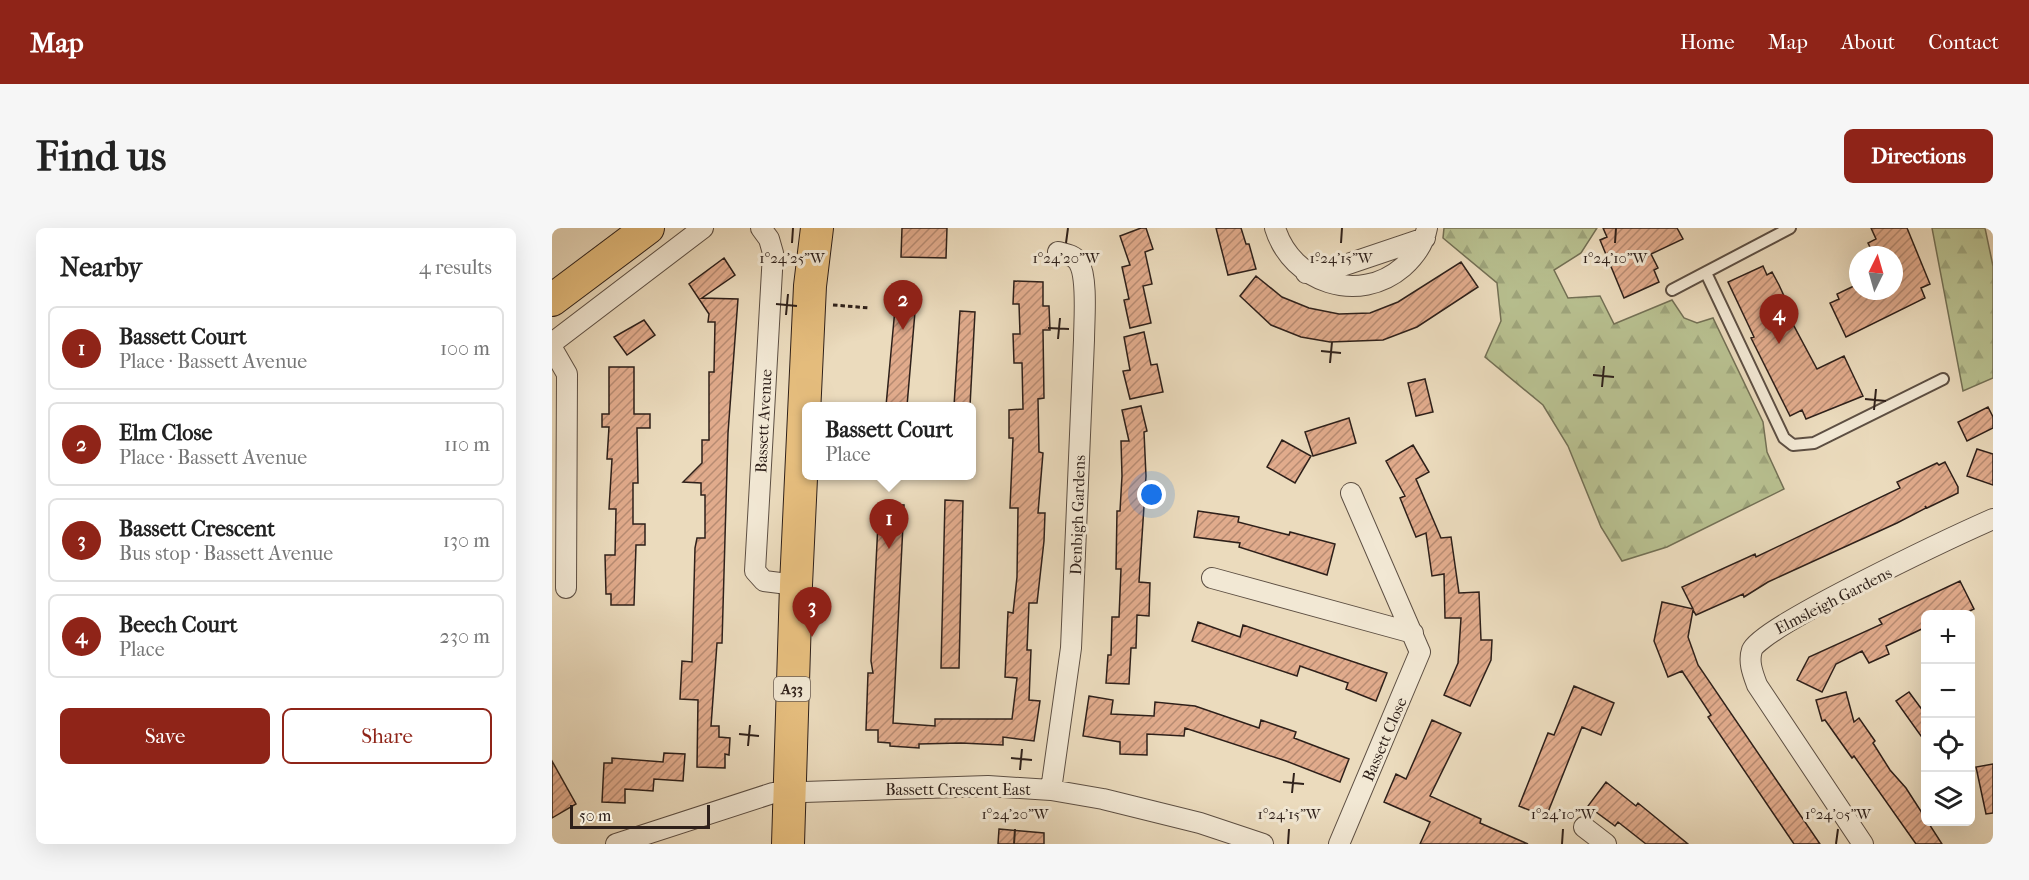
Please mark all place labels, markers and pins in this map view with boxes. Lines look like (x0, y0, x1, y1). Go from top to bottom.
pin: 2 (884, 280, 922, 330)
pin: 4 (1760, 294, 1798, 344)
pin: 1 (870, 500, 908, 549)
pin: 3 (792, 588, 832, 637)

